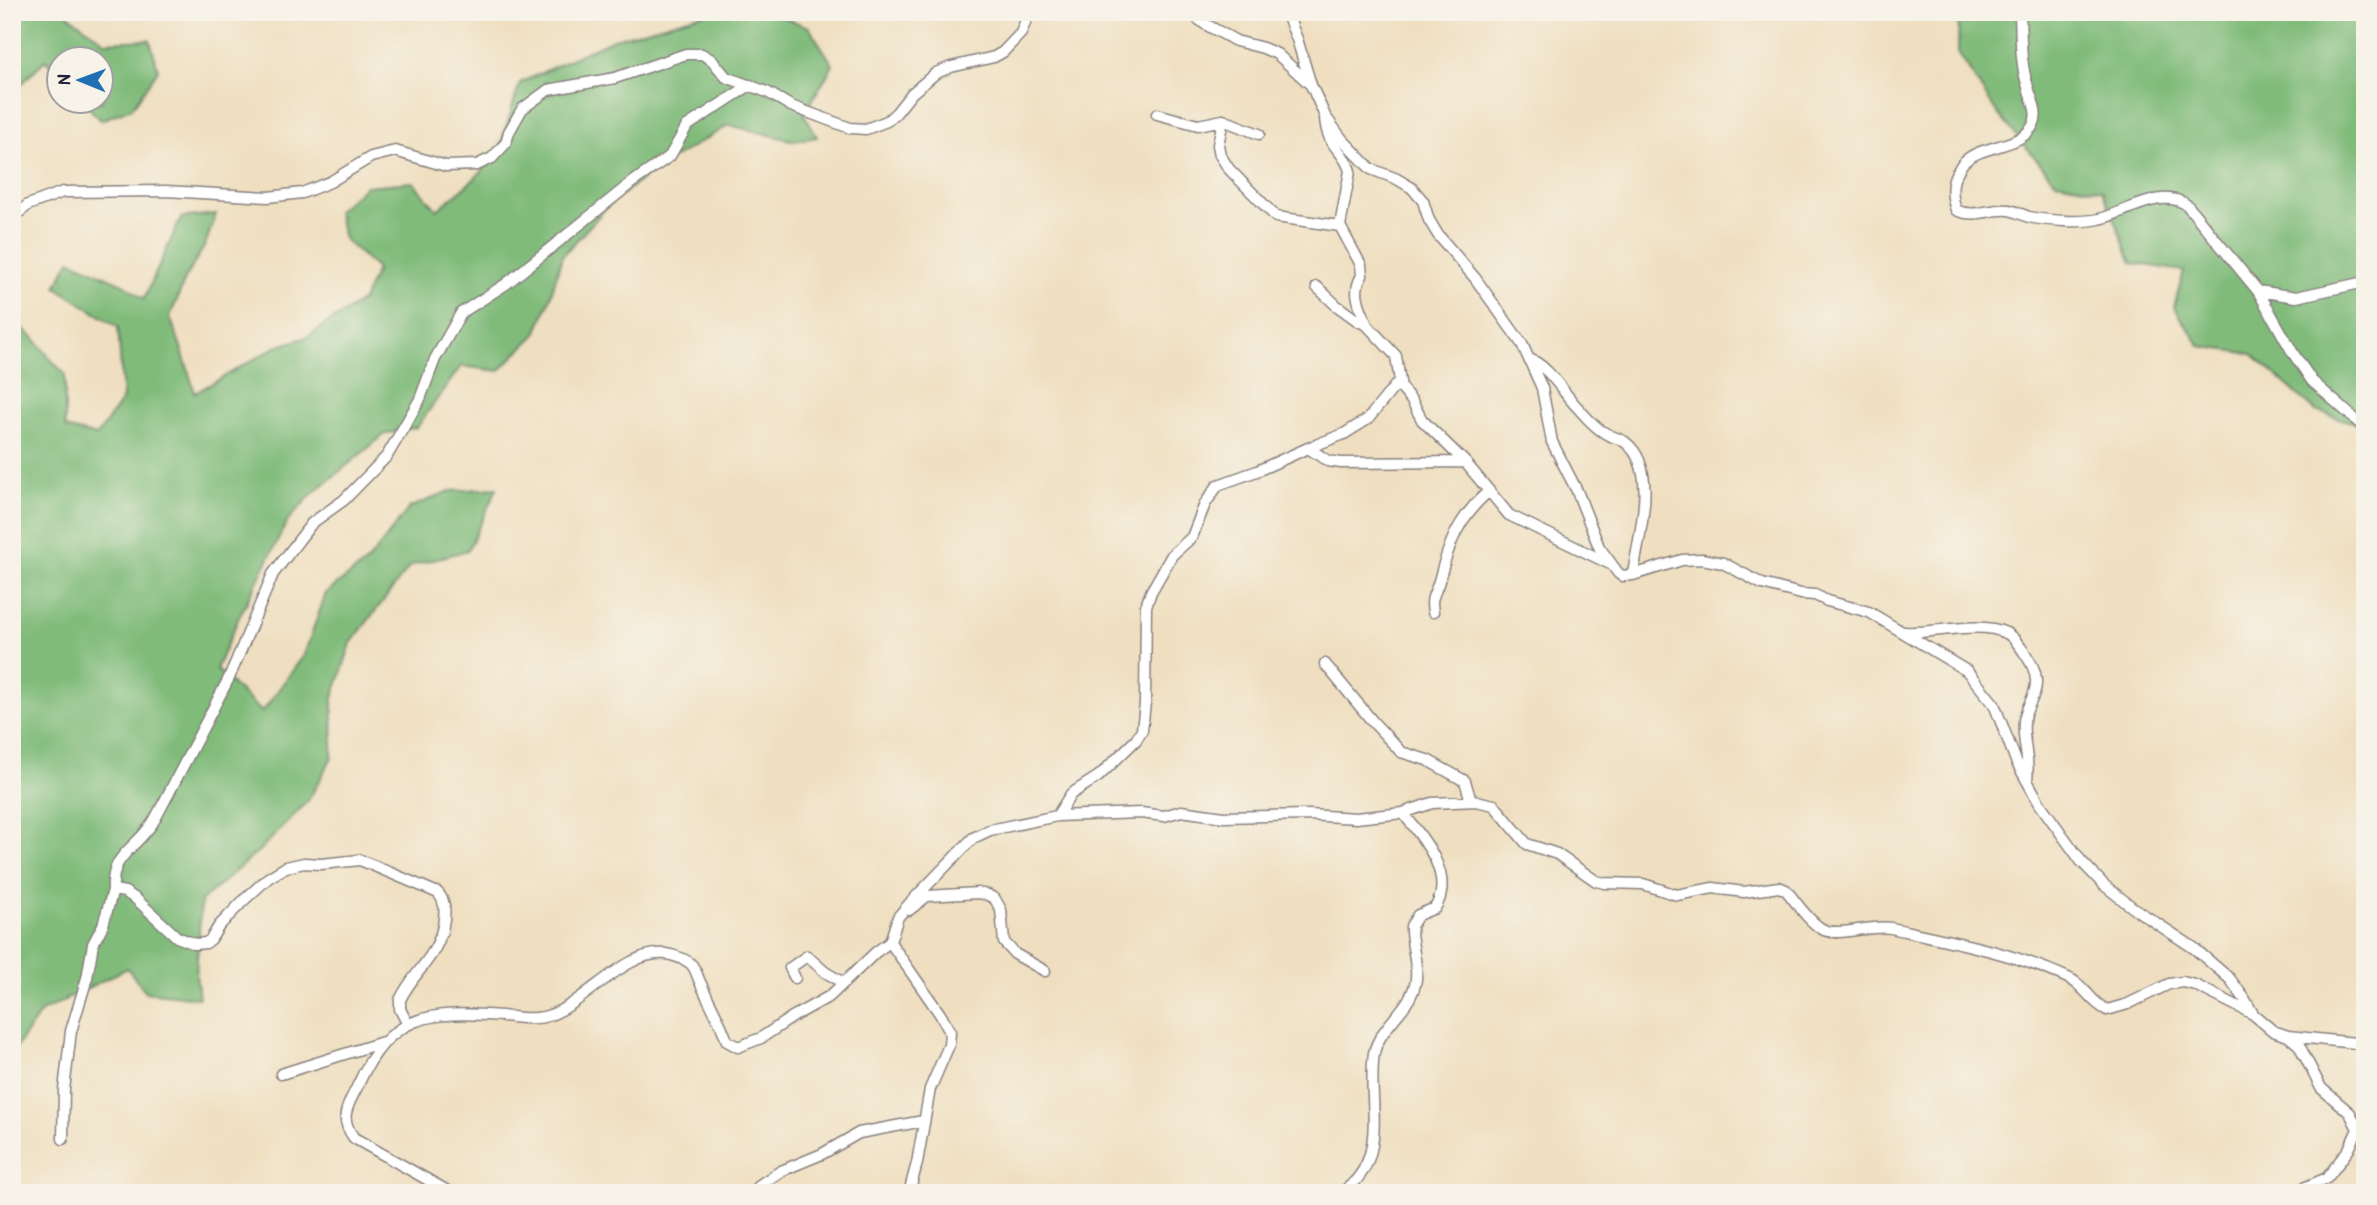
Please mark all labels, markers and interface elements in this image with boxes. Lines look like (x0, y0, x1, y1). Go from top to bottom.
north arrow (46, 46, 116, 116)
text: N (50, 74, 76, 85)

